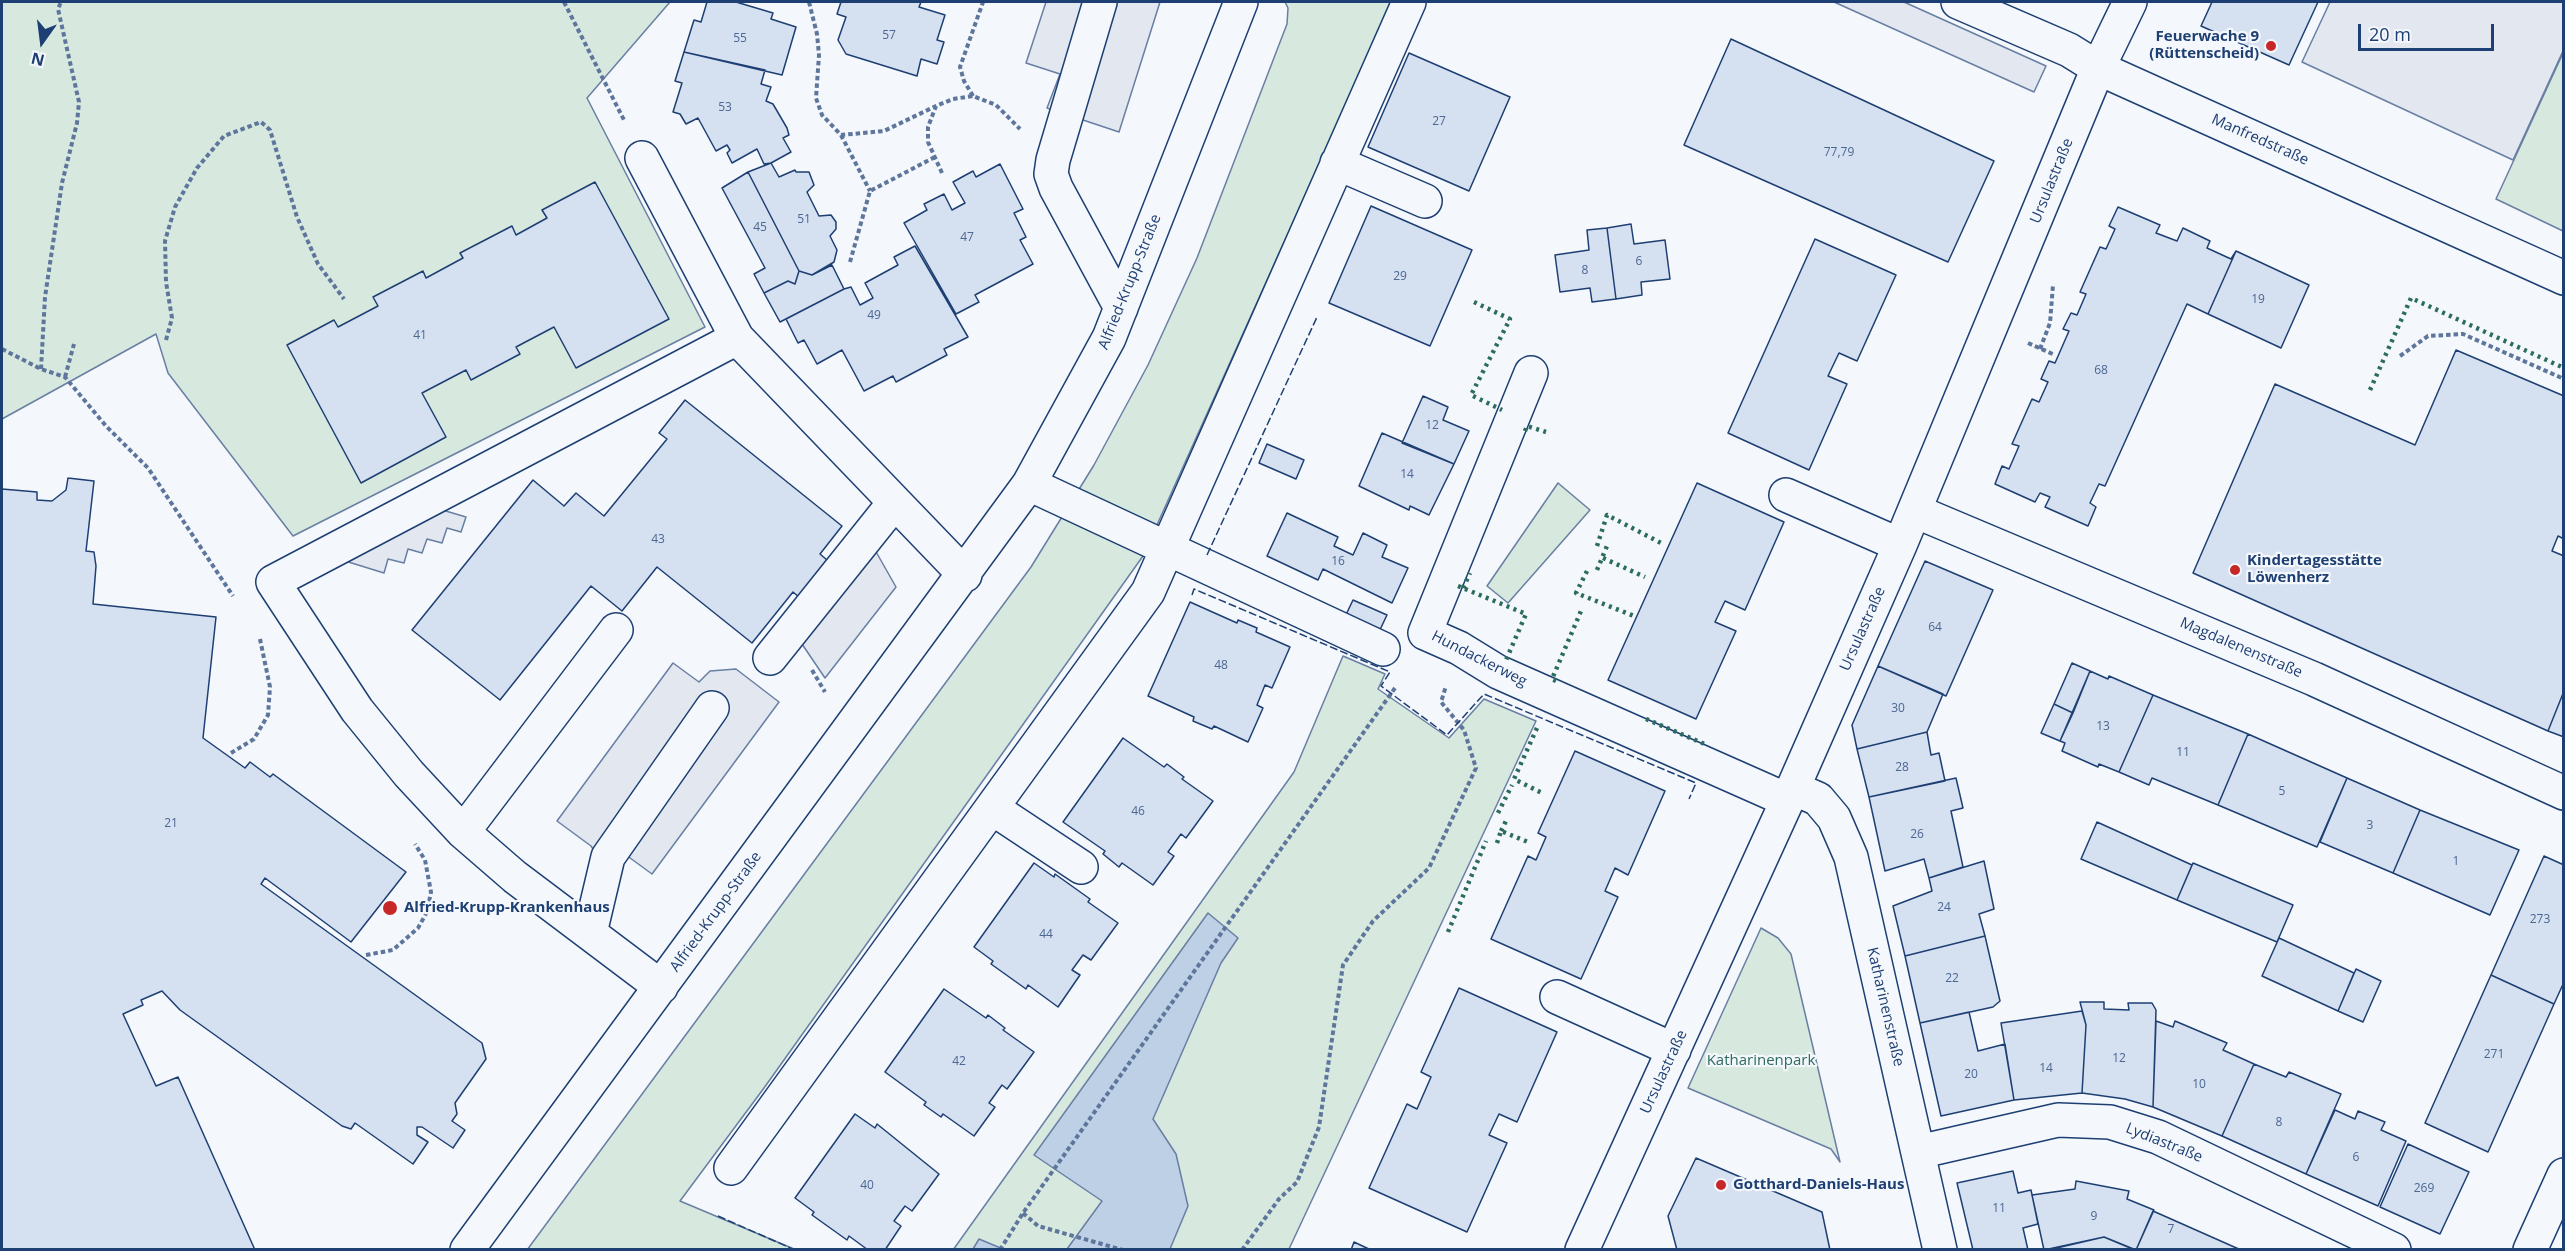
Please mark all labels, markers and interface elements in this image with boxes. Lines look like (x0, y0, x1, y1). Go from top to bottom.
north arrow (12, 12, 72, 72)
scale bar (2361, 12, 2498, 50)
text: 20 m (2369, 22, 2411, 46)
place label: Feuerwache 9 (Rüttenscheid) (2149, 28, 2259, 63)
house number: 57 (882, 29, 896, 43)
house number: 55 (733, 32, 747, 46)
marker: Feuerwache 9 (Rüttenscheid) (2264, 39, 2278, 53)
text: N (29, 47, 47, 72)
house number: 53 (718, 101, 732, 115)
street label: Manfredstraße (2209, 111, 2311, 169)
house number: 27 (1432, 115, 1446, 129)
street label: Ursulastraße (2027, 136, 2077, 226)
house number: 77,79 (1824, 146, 1854, 160)
street label: Alfried-Krupp-Straße (1095, 212, 1165, 352)
house number: 51 (797, 213, 811, 227)
house number: 45 (753, 221, 767, 235)
house number: 47 (960, 231, 974, 245)
house number: 6 (1636, 255, 1642, 269)
house number: 8 (1582, 264, 1588, 278)
house number: 29 (1393, 270, 1407, 284)
house number: 19 (2251, 293, 2265, 307)
house number: 49 (867, 309, 881, 323)
house number: 41 (413, 329, 427, 343)
house number: 68 (2094, 364, 2108, 378)
house number: 12 (1425, 419, 1439, 433)
house number: 14 (1400, 468, 1414, 482)
house number: 43 (651, 533, 665, 547)
place label: Kindertagesstätte Löwenherz (2247, 552, 2382, 587)
house number: 16 (1331, 555, 1345, 569)
marker: Kindertagesstätte Löwenherz (2228, 563, 2242, 577)
street label: Ursulastraße (1836, 584, 1890, 674)
street label: Magdalenenstraße (2177, 614, 2305, 682)
house number: 64 (1928, 621, 1942, 635)
street label: Hundackerweg (1428, 627, 1530, 691)
house number: 48 (1214, 659, 1228, 673)
house number: 30 (1891, 702, 1905, 716)
house number: 13 (2096, 720, 2110, 734)
house number: 11 (2176, 746, 2190, 760)
house number: 28 (1895, 761, 1909, 775)
house number: 5 (2279, 785, 2285, 799)
house number: 46 (1131, 805, 1145, 819)
house number: 21 (164, 817, 178, 831)
house number: 3 (2367, 819, 2373, 833)
house number: 26 (1910, 828, 1924, 842)
street label: Alfried-Krupp-Straße (666, 848, 766, 976)
house number: 1 (2453, 855, 2459, 869)
marker: Alfried-Krupp-Krankenhaus (381, 899, 399, 917)
place label: Alfried-Krupp-Krankenhaus (404, 899, 610, 917)
house number: 24 (1937, 901, 1951, 915)
house number: 273 (2530, 913, 2550, 927)
house number: 44 (1039, 928, 1053, 942)
street label: Katharinenstraße (1863, 946, 1907, 1068)
house number: 22 (1945, 972, 1959, 986)
street label: Ursulastraße (1637, 1027, 1691, 1117)
house number: 271 (2484, 1048, 2504, 1062)
park label: Katharinenpark (1707, 1052, 1815, 1070)
house number: 12 (2112, 1052, 2126, 1066)
house number: 42 (952, 1055, 966, 1069)
house number: 14 (2039, 1062, 2053, 1076)
house number: 20 (1964, 1068, 1978, 1082)
house number: 10 (2192, 1078, 2206, 1092)
house number: 8 (2276, 1116, 2282, 1130)
street label: Lydiastraße (2123, 1119, 2205, 1167)
house number: 6 (2353, 1151, 2359, 1165)
place label: Gotthard-Daniels-Haus (1733, 1176, 1904, 1194)
marker: Gotthard-Daniels-Haus (1714, 1178, 1728, 1192)
house number: 40 (860, 1179, 874, 1193)
house number: 269 (2414, 1182, 2434, 1196)
house number: 11 (1992, 1202, 2006, 1216)
house number: 9 (2091, 1210, 2097, 1224)
house number: 7 (2168, 1223, 2174, 1237)

